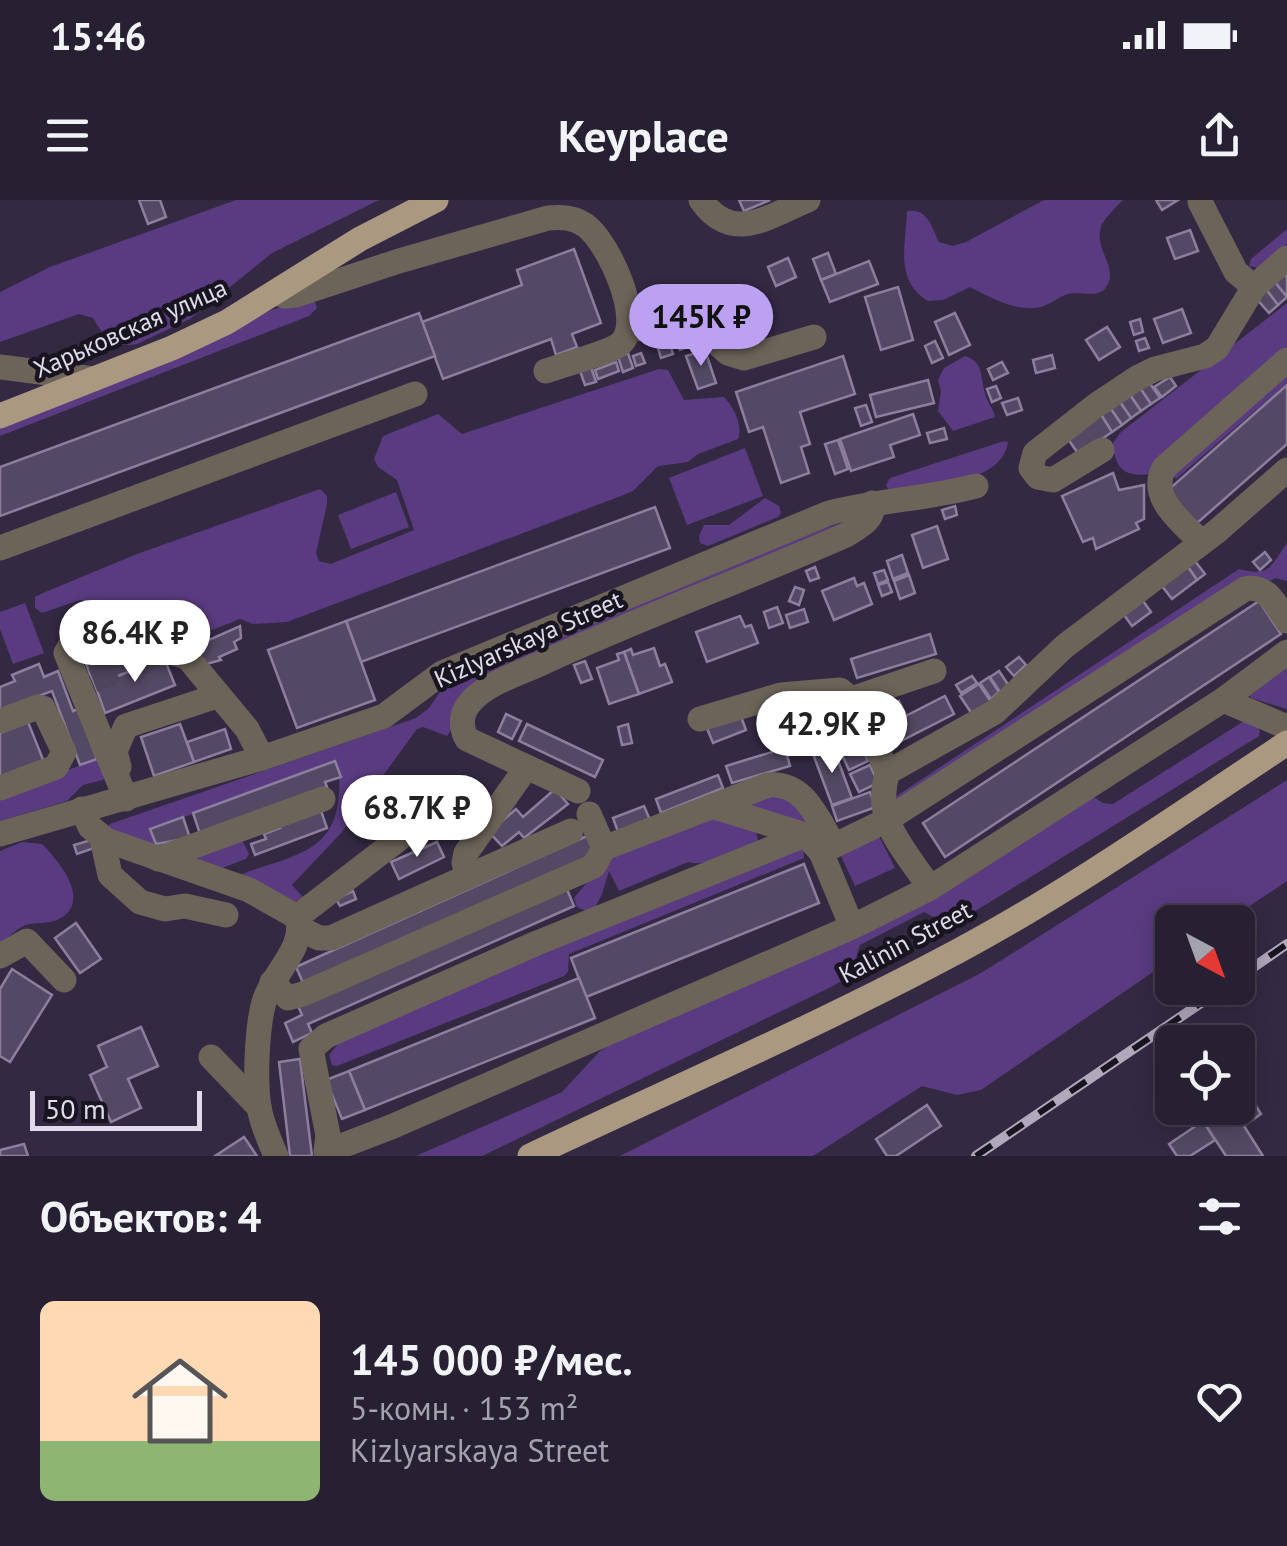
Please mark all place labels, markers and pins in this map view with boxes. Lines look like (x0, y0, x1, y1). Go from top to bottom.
pin: 145K ₽ (620, 284, 782, 369)
pin: 86.4K ₽ (43, 600, 227, 685)
pin: 42.9K ₽ (740, 691, 924, 776)
pin: 68.7K ₽ (325, 775, 509, 860)

